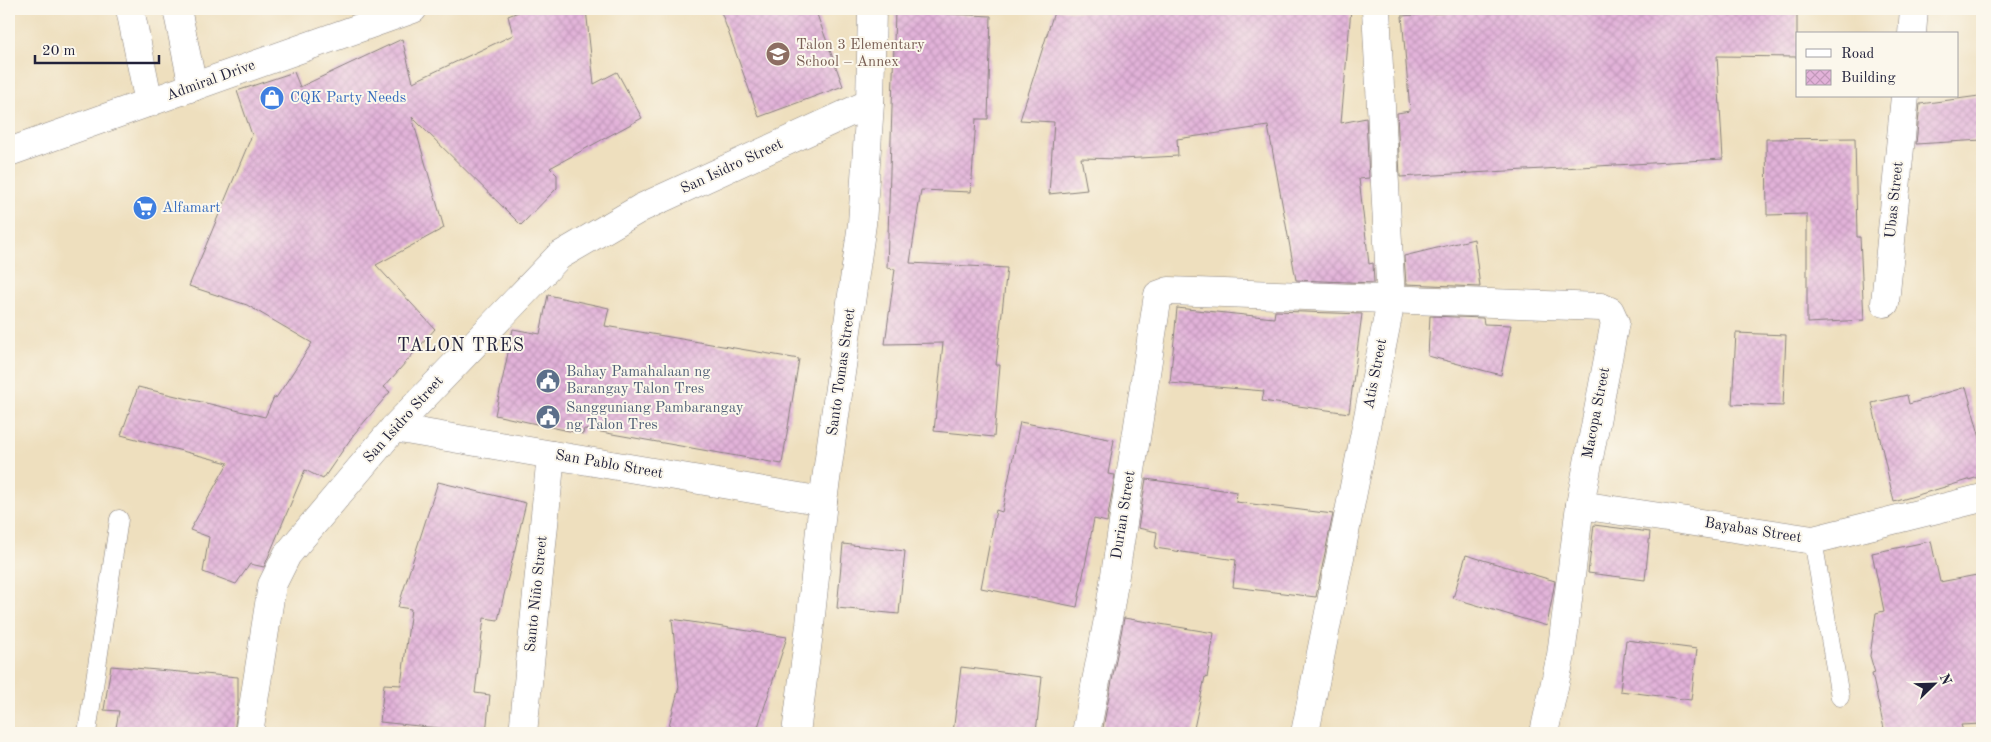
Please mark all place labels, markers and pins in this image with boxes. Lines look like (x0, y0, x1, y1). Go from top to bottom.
place label: Talon 3 Elementary School – Annex (796, 38, 925, 70)
school or university icon: Talon 3 Elementary School – Annex (765, 41, 791, 67)
shop icon: CQK Party Needs (259, 85, 285, 111)
place label: CQK Party Needs (290, 91, 406, 106)
supermarket icon: Alfamart (132, 195, 158, 221)
place label: Alfamart (162, 201, 221, 216)
place label: Bahay Pamahalaan ng Barangay Talon Tres (566, 365, 710, 397)
public building icon: Bahay Pamahalaan ng Barangay Talon Tres (535, 368, 561, 394)
place label: Sangguniang Pambarangay ng Talon Tres (566, 401, 744, 433)
public building icon: Sangguniang Pambarangay ng Talon Tres (535, 404, 561, 430)

